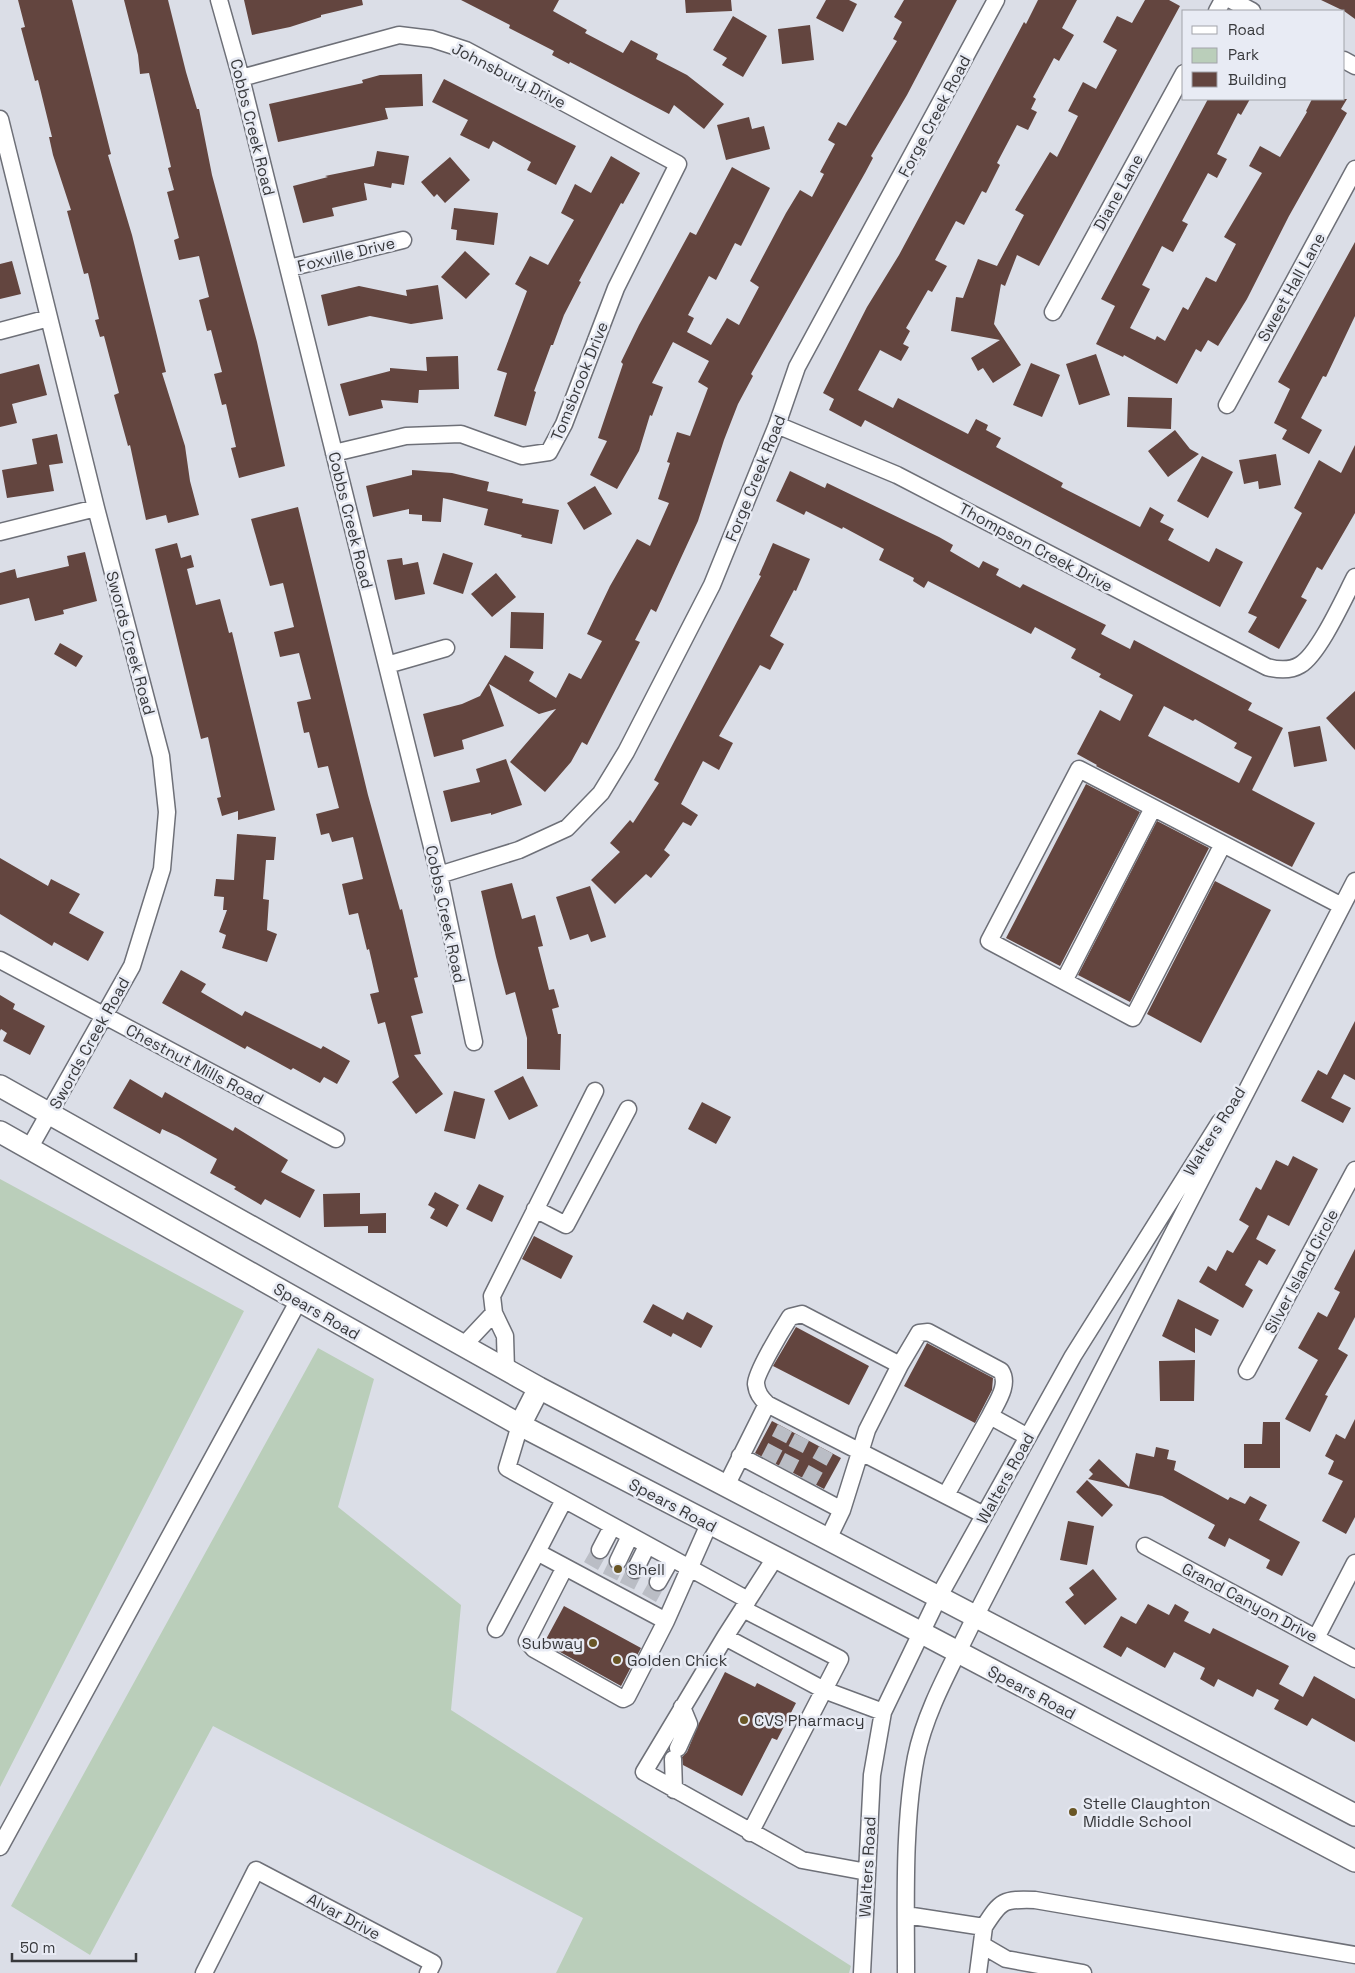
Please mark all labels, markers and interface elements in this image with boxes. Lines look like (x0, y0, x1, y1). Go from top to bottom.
legend (1182, 10, 1345, 100)
text: Road (1228, 20, 1265, 39)
street label: Johnsbury Drive (448, 38, 569, 113)
text: Park (1228, 45, 1259, 64)
street label: Forge Creek Road (893, 52, 975, 181)
street label: Cobbs Creek Road (225, 57, 280, 198)
text: Building (1228, 70, 1287, 89)
street label: Diane Lane (1089, 150, 1148, 234)
street label: Sweet Hall Lane (1253, 229, 1330, 345)
street label: Foxville Drive (295, 232, 397, 277)
street label: Tomsbrook Drive (546, 318, 613, 444)
street label: Forge Creek Road (720, 412, 790, 545)
street label: Cobbs Creek Road (323, 450, 378, 591)
street label: Thompson Creek Drive (955, 498, 1116, 597)
street label: Swords Creek Road (101, 569, 160, 717)
street label: Cobbs Creek Road (421, 843, 470, 985)
street label: Swords Creek Road (44, 973, 134, 1113)
street label: Chestnut Mills Road (122, 1019, 267, 1110)
street label: Walters Road (1179, 1083, 1250, 1180)
street label: Silver Island Circle (1260, 1205, 1343, 1337)
street label: Spears Road (270, 1278, 364, 1345)
street label: Walters Road (972, 1429, 1039, 1528)
street label: Spears Road (625, 1474, 720, 1537)
street label: Grand Canyon Drive (1178, 1558, 1321, 1647)
place label: Shell (628, 1559, 665, 1580)
marker: Shell (612, 1563, 624, 1575)
place label: Subway (522, 1633, 583, 1654)
marker: Subway (587, 1637, 599, 1649)
place label: Golden Chick (627, 1650, 728, 1671)
marker: Golden Chick (611, 1654, 623, 1666)
street label: Spears Road (984, 1661, 1079, 1724)
place label: CVS Pharmacy (754, 1710, 865, 1731)
marker: CVS Pharmacy (738, 1714, 750, 1726)
place label: Stelle Claughton Middle School (1083, 1793, 1210, 1832)
marker: Stelle Claughton Middle School (1067, 1806, 1079, 1818)
street label: Walters Road (854, 1816, 881, 1918)
street label: Alvar Drive (303, 1888, 384, 1945)
scale bar (12, 1930, 136, 1962)
text: 50 m (20, 1938, 55, 1957)

